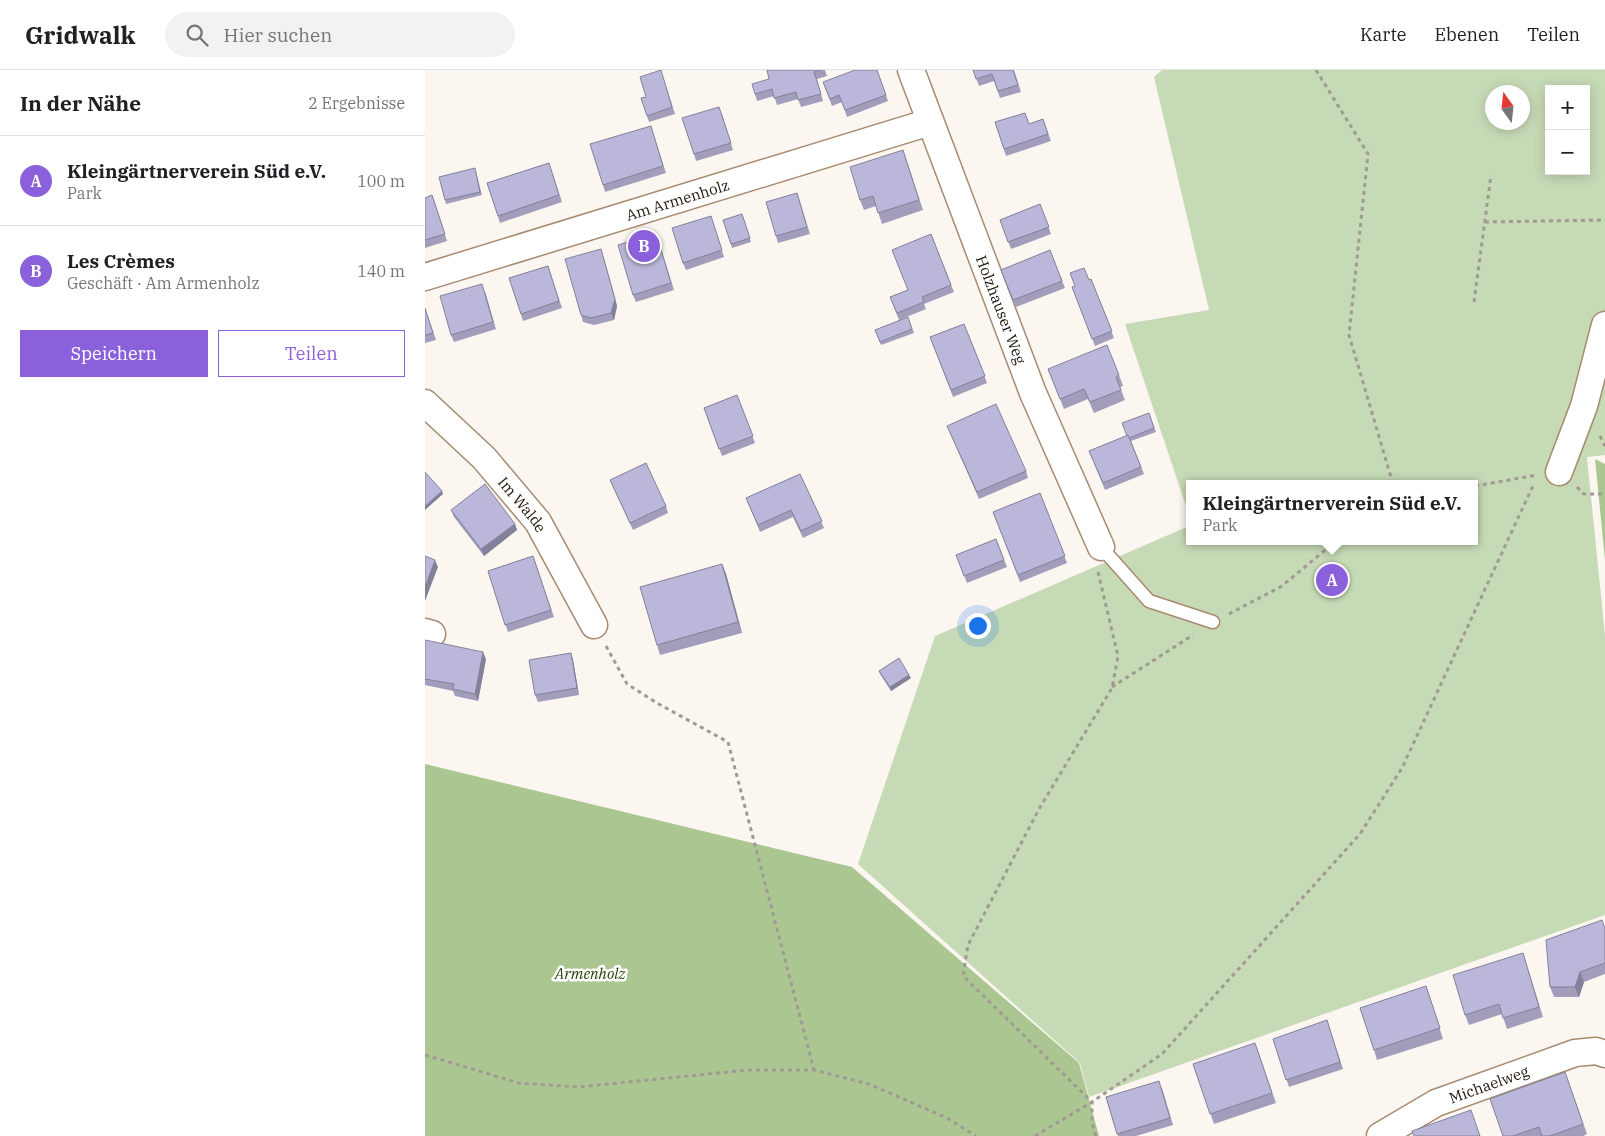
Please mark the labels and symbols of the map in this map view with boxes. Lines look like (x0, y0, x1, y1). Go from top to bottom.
north arrow (1485, 85, 1530, 130)
street label: Am Armenholz (623, 175, 731, 224)
pin: B (628, 227, 660, 265)
street label: Holzhauser Weg (972, 252, 1031, 367)
street label: Im Walde (494, 473, 551, 535)
pin: A (1316, 561, 1348, 599)
your location (965, 613, 991, 639)
park label: Armenholz (554, 964, 626, 983)
street label: Michaelweg (1446, 1061, 1531, 1107)

